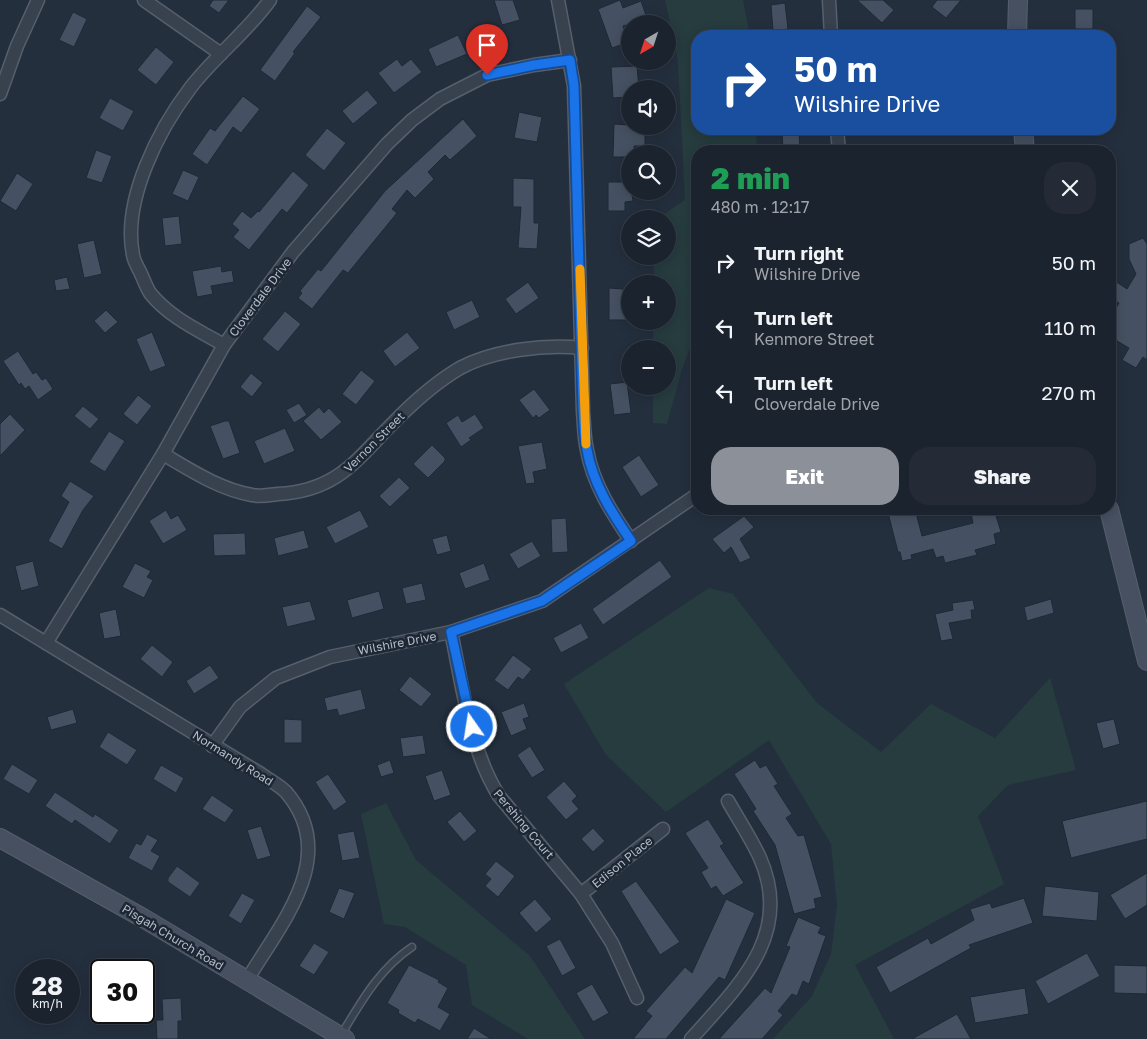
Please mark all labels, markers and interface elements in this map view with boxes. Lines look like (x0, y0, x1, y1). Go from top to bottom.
north arrow (621, 15, 676, 70)
map controls (621, 15, 676, 395)
pin (466, 24, 508, 75)
icon: arrive (473, 31, 501, 59)
text: 50 m (794, 48, 877, 90)
icon: right (711, 50, 776, 115)
button: sound (621, 80, 676, 135)
text: Wilshire Drive (794, 90, 940, 117)
button: search (621, 145, 676, 200)
text: 2 min (711, 160, 790, 196)
button: close (1044, 162, 1096, 214)
text: 480 m · 12:17 (711, 197, 809, 217)
button: layers (621, 210, 676, 265)
text: Turn right (754, 241, 844, 264)
icon: right (711, 249, 739, 277)
text: 50 m (1052, 251, 1096, 274)
street label: Cloverdale Drive (226, 255, 294, 339)
text: Wilshire Drive (754, 264, 860, 284)
button: + (621, 275, 676, 330)
text: Turn left (754, 306, 833, 329)
icon: left (711, 314, 739, 342)
text: 110 m (1044, 316, 1096, 339)
text: Kenmore Street (754, 329, 874, 349)
button: − (621, 340, 676, 395)
text: Turn left (754, 371, 833, 394)
icon: left (711, 379, 739, 407)
text: 270 m (1042, 381, 1096, 404)
text: Cloverdale Drive (754, 394, 880, 414)
street label: Vernon Street (341, 408, 408, 475)
button: Exit (711, 447, 899, 505)
button: Share (909, 447, 1096, 505)
street label: Wilshire Drive (356, 628, 438, 658)
position arrow (445, 700, 497, 752)
street label: Normandy Road (190, 727, 276, 789)
street label: Pershing Court (490, 786, 558, 862)
street label: Edison Place (589, 833, 655, 891)
street label: Pisgah Church Road (120, 901, 226, 973)
speed limit sign: 30 (90, 959, 155, 1024)
text: 28 (32, 970, 63, 1001)
text: km/h (32, 996, 63, 1011)

